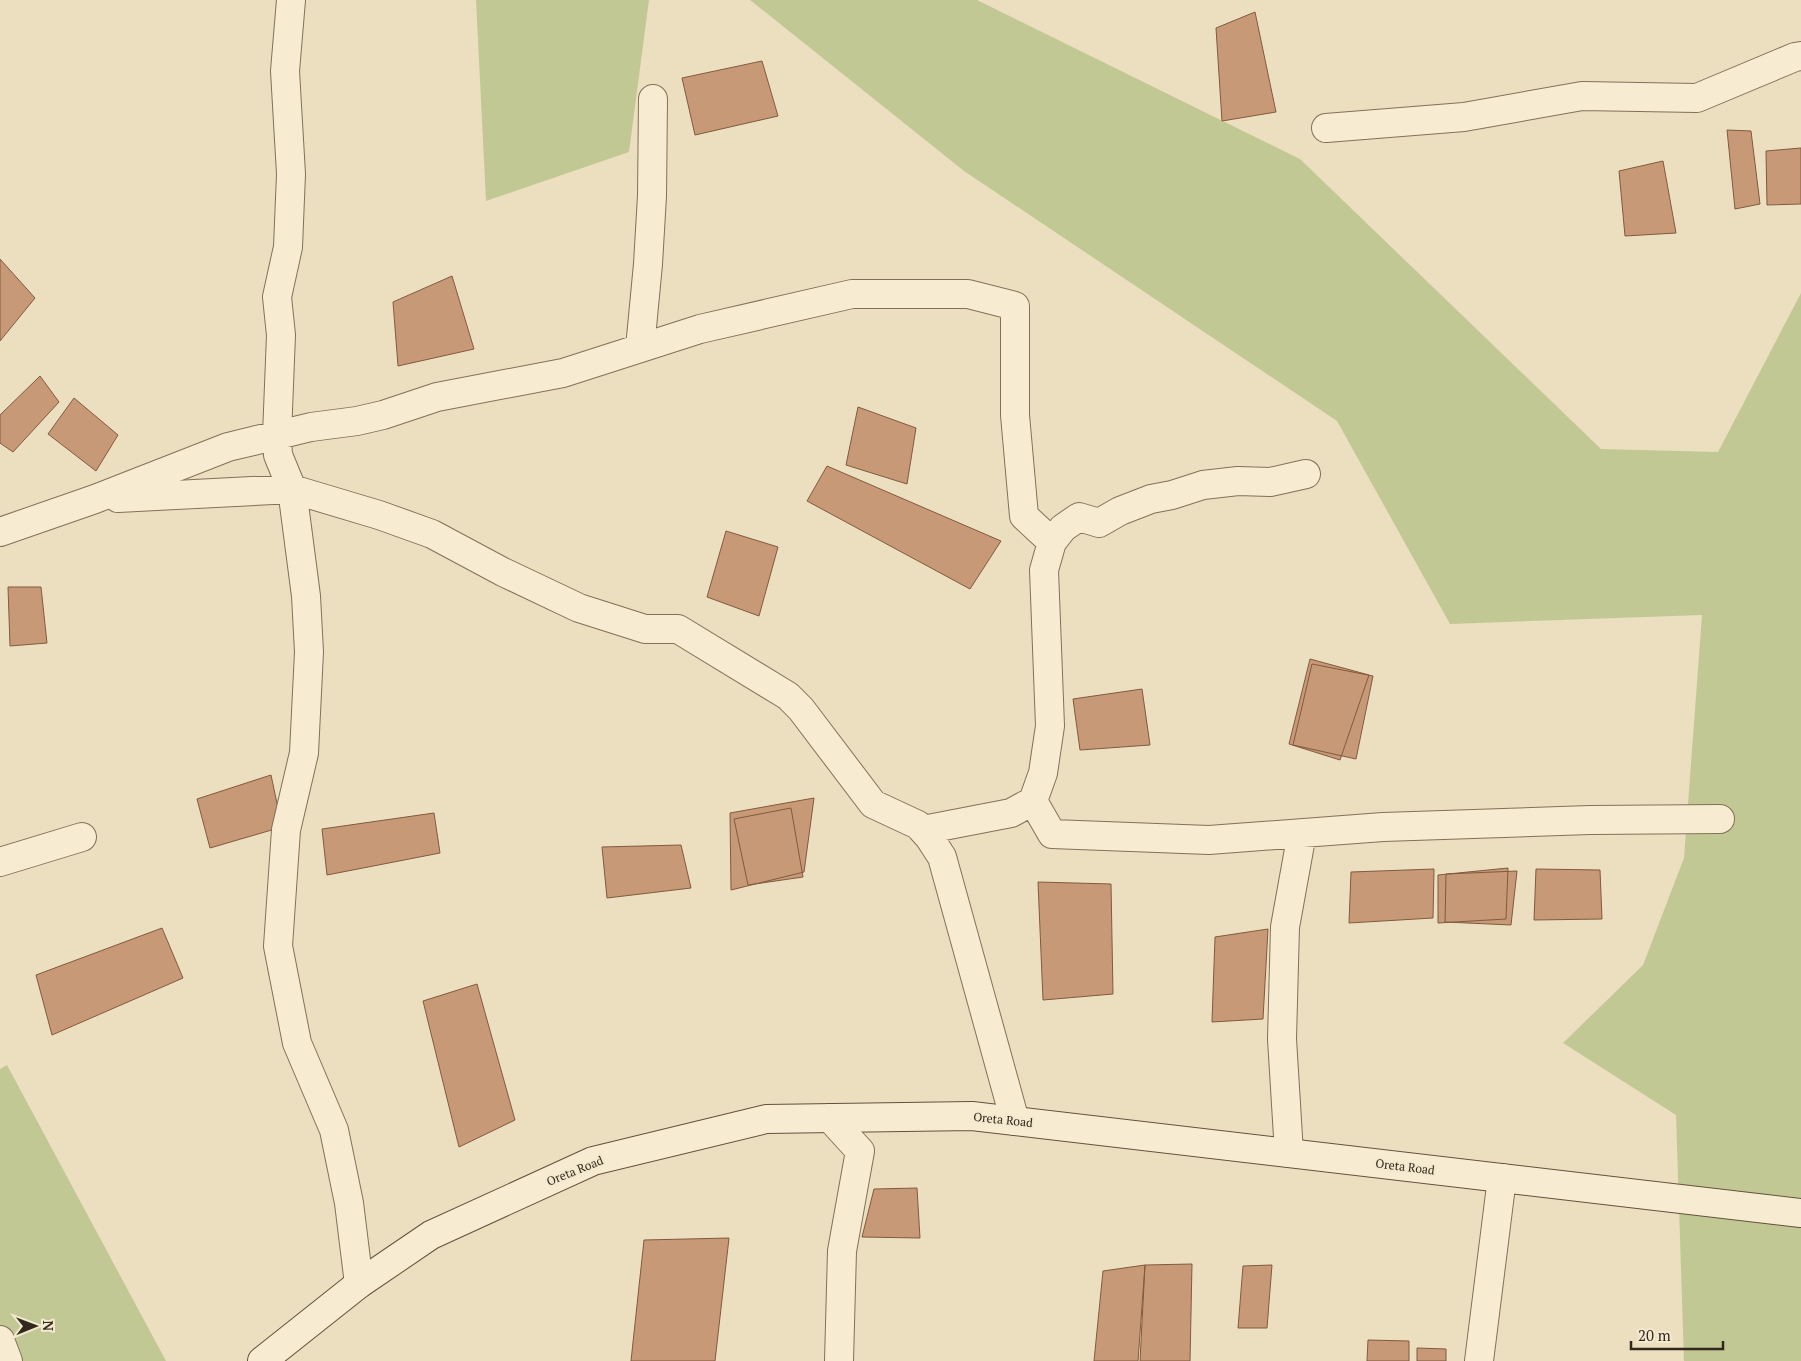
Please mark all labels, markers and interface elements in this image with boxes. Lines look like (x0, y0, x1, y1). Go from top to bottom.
street label: Oreta Road (973, 1109, 1034, 1130)
street label: Oreta Road (544, 1152, 606, 1189)
street label: Oreta Road (1375, 1155, 1436, 1178)
north arrow (10, 1301, 60, 1351)
scale bar (1631, 1318, 1724, 1350)
text: N (39, 1320, 58, 1332)
text: 20 m (1638, 1325, 1671, 1345)

